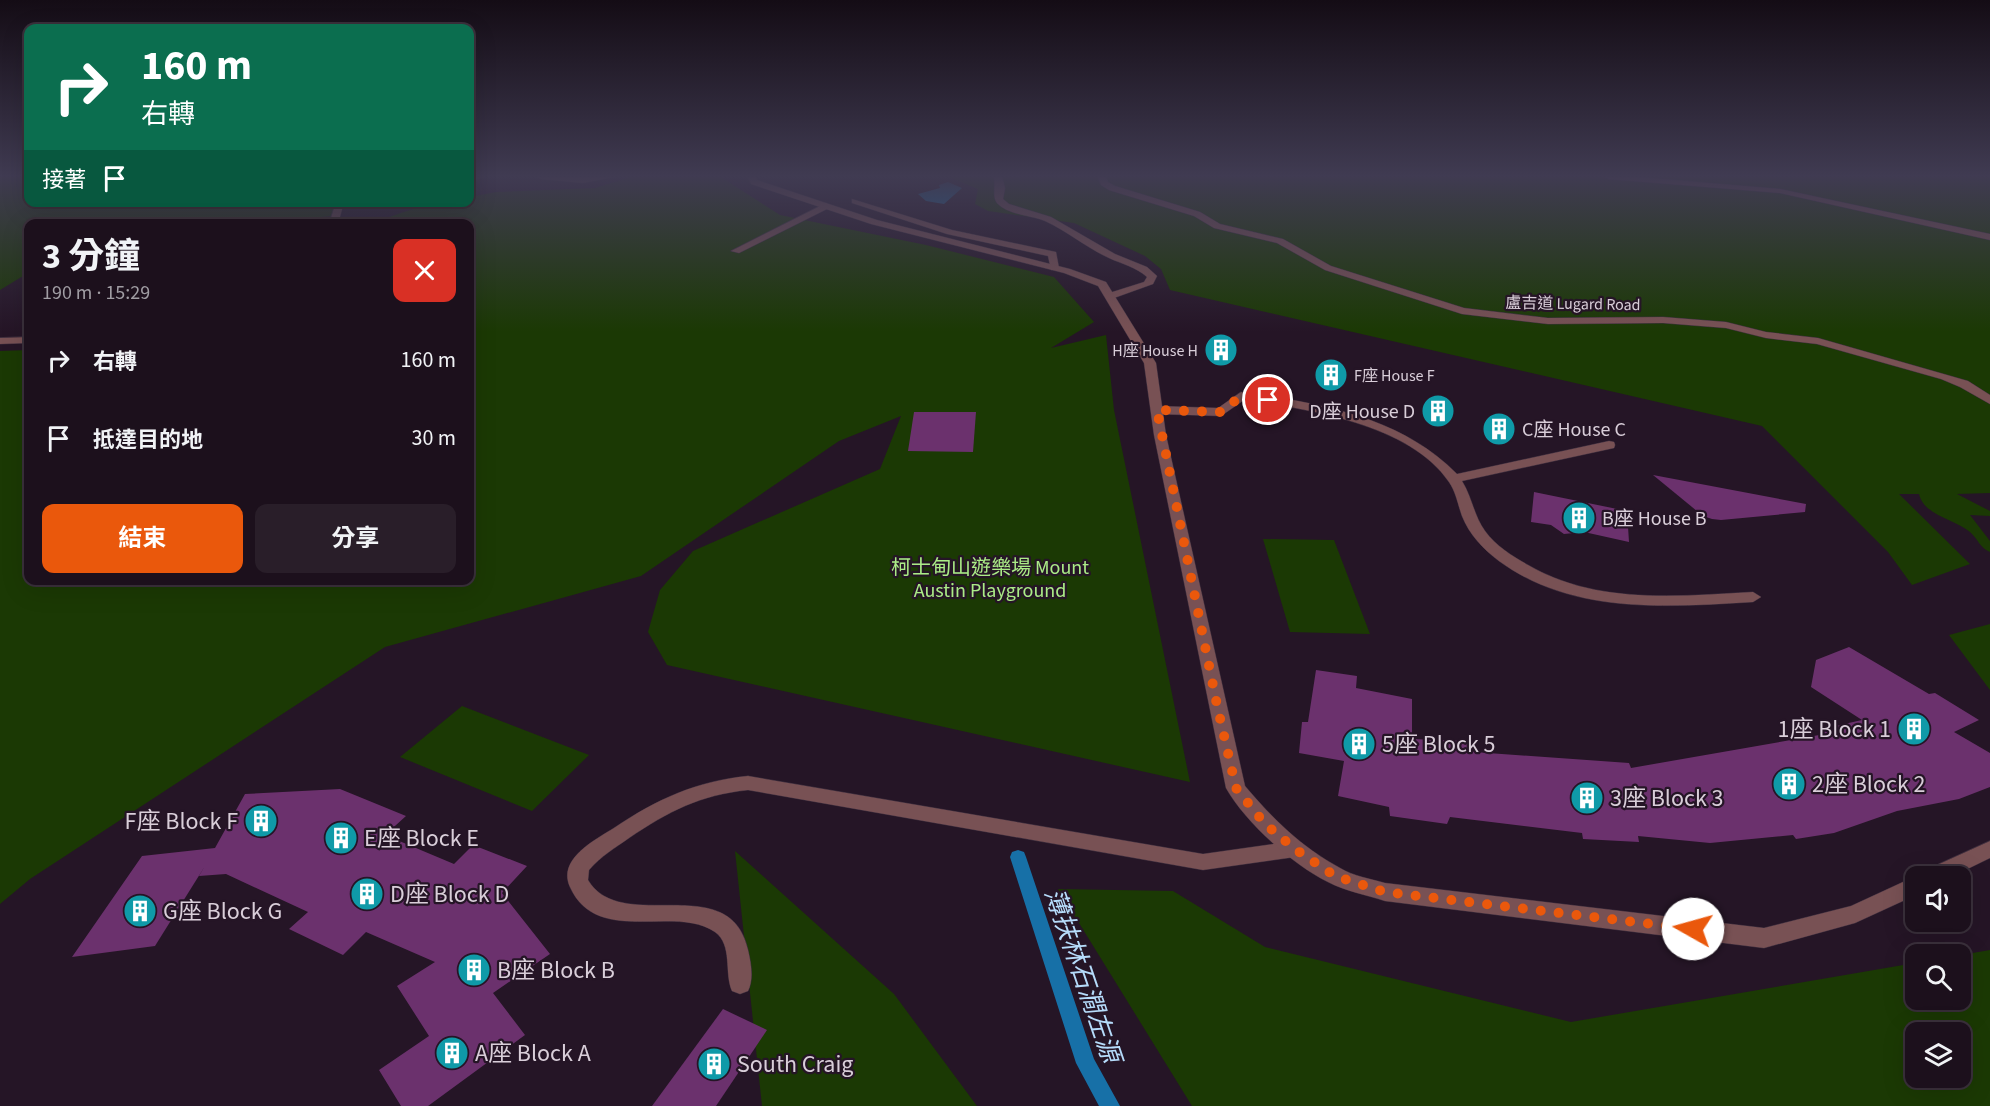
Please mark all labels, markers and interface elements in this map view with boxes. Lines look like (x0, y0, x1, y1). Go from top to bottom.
text: 160 m (141, 36, 252, 96)
icon: right (42, 48, 120, 126)
text: 右轉 (141, 95, 195, 134)
icon: arrive (98, 162, 131, 195)
text: 接著 (42, 164, 86, 196)
text: 3 分鐘 (42, 231, 140, 282)
button: close (393, 239, 456, 302)
text: 190 m · 15:29 (42, 279, 150, 307)
street label: 盧吉道 Lugard Road (1505, 292, 1641, 316)
building icon: H座 House H (1203, 332, 1239, 368)
place label: H座 House H (1112, 340, 1198, 362)
icon: right (42, 344, 75, 377)
text: 160 m (401, 344, 456, 376)
text: 右轉 (93, 346, 137, 378)
building icon: F座 House F (1313, 357, 1349, 393)
place label: F座 House F (1354, 365, 1435, 387)
pin (1242, 374, 1293, 425)
icon: arrive (1251, 383, 1284, 416)
building icon: D座 House D (1420, 393, 1456, 429)
place label: D座 House D (1309, 398, 1415, 426)
building icon: C座 House C (1481, 411, 1517, 447)
place label: C座 House C (1522, 416, 1626, 444)
icon: arrive (42, 422, 75, 455)
text: 30 m (411, 422, 456, 454)
text: 抵達目的地 (93, 424, 203, 456)
building icon: B座 House B (1561, 500, 1597, 536)
button: 結束 (42, 504, 243, 573)
button: 分享 (255, 504, 456, 573)
place label: B座 House B (1602, 505, 1707, 533)
park label: 柯士甸山遊樂場 Mount Austin Playground (891, 554, 1089, 605)
building icon: 1座 Block 1 (1896, 711, 1932, 747)
place label: 1座 Block 1 (1777, 712, 1891, 747)
building icon: 5座 Block 5 (1341, 726, 1377, 762)
place label: 5座 Block 5 (1382, 727, 1496, 762)
building icon: 2座 Block 2 (1771, 766, 1807, 802)
place label: 2座 Block 2 (1812, 767, 1926, 802)
building icon: 3座 Block 3 (1569, 780, 1605, 816)
place label: 3座 Block 3 (1610, 781, 1724, 816)
building icon: F座 Block F (243, 803, 279, 839)
place label: F座 Block F (125, 804, 238, 839)
building icon: E座 Block E (323, 820, 359, 856)
place label: E座 Block E (364, 821, 479, 856)
map controls (1905, 866, 1971, 1088)
button: sound (1905, 866, 1971, 932)
building icon: D座 Block D (349, 876, 385, 912)
place label: D座 Block D (390, 877, 509, 912)
water label: 薄扶林石澗左源 (1035, 883, 1131, 1071)
building icon: G座 Block G (122, 893, 158, 929)
place label: G座 Block G (163, 894, 282, 929)
position arrow (1661, 897, 1725, 961)
button: search (1905, 944, 1971, 1010)
building icon: B座 Block B (456, 952, 492, 988)
place label: B座 Block B (497, 953, 615, 988)
button: layers (1905, 1022, 1971, 1088)
building icon: A座 Block A (434, 1035, 470, 1071)
place label: A座 Block A (475, 1036, 591, 1071)
building icon: South Craig (696, 1046, 732, 1082)
place label: South Craig (737, 1047, 853, 1082)

